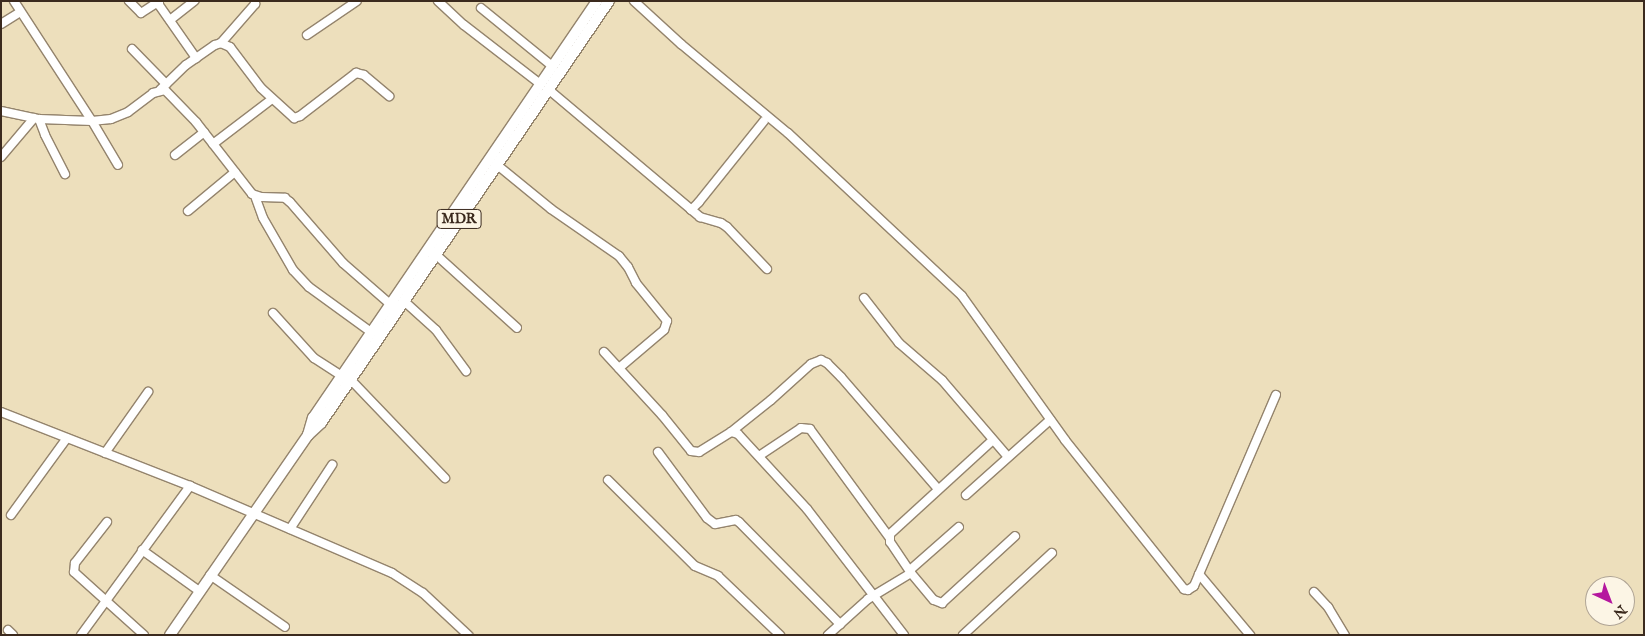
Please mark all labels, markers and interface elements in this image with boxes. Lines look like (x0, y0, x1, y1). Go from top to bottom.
road number: MDR (436, 208, 482, 230)
north arrow (1585, 576, 1635, 626)
text: N (1609, 601, 1630, 622)

